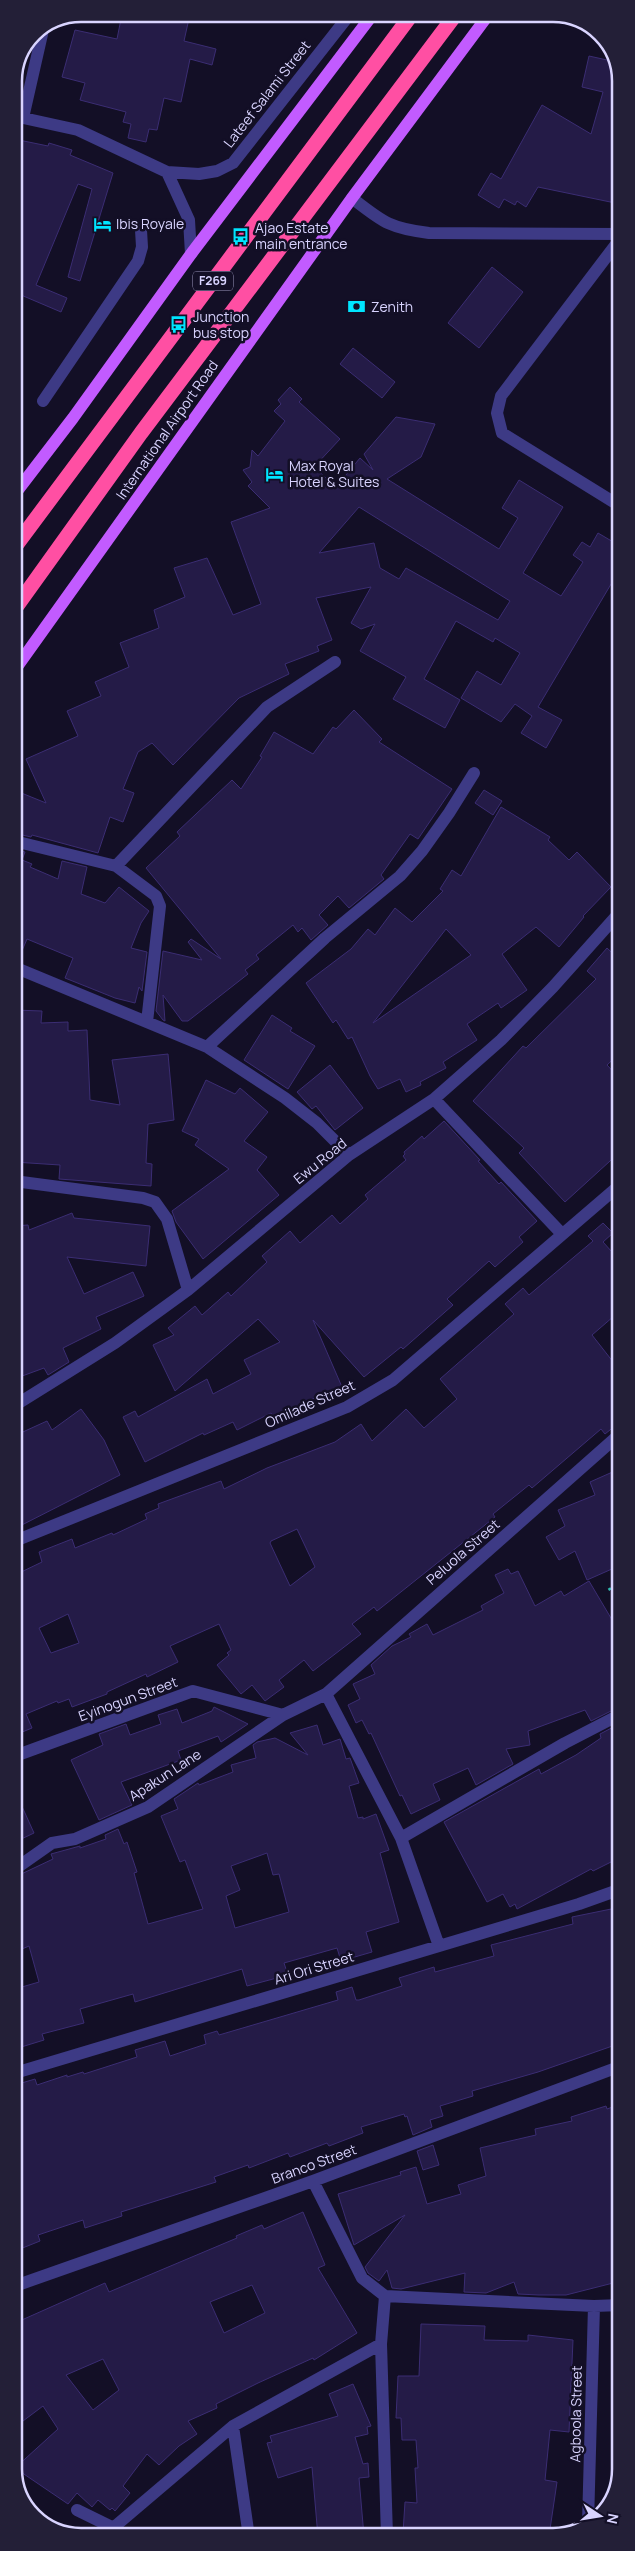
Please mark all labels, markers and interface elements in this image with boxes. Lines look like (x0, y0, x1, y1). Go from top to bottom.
street label: Lateef Salami Street (219, 36, 315, 151)
hotel icon: Ibis Royale (92, 214, 112, 234)
place label: Ibis Royale (116, 214, 184, 233)
place label: Ajao Estate main entrance (255, 218, 347, 253)
bus stop icon: Ajao Estate main entrance (231, 226, 251, 246)
road number: F269 (193, 272, 233, 290)
bank icon: Zenith (347, 297, 367, 317)
place label: Zenith (371, 297, 413, 316)
place label: Junction bus stop (193, 307, 249, 342)
bus stop icon: Junction bus stop (169, 315, 189, 335)
street label: International Airport Road (111, 356, 222, 503)
place label: Max Royal Hotel & Suites (289, 456, 379, 491)
hotel icon: Max Royal Hotel & Suites (265, 464, 285, 484)
street label: Ewu Road (289, 1133, 350, 1188)
street label: Omilade Street (262, 1375, 358, 1432)
street label: Peluola Street (422, 1514, 504, 1589)
street label: Eyinogun Street (76, 1672, 180, 1725)
street label: Apakun Lane (125, 1744, 205, 1805)
street label: Ari Ori Street (272, 1946, 356, 1989)
street label: Branco Street (269, 2139, 359, 2188)
street label: Agboola Street (565, 2365, 586, 2463)
north arrow (575, 2491, 625, 2541)
text: N (603, 2512, 624, 2526)

